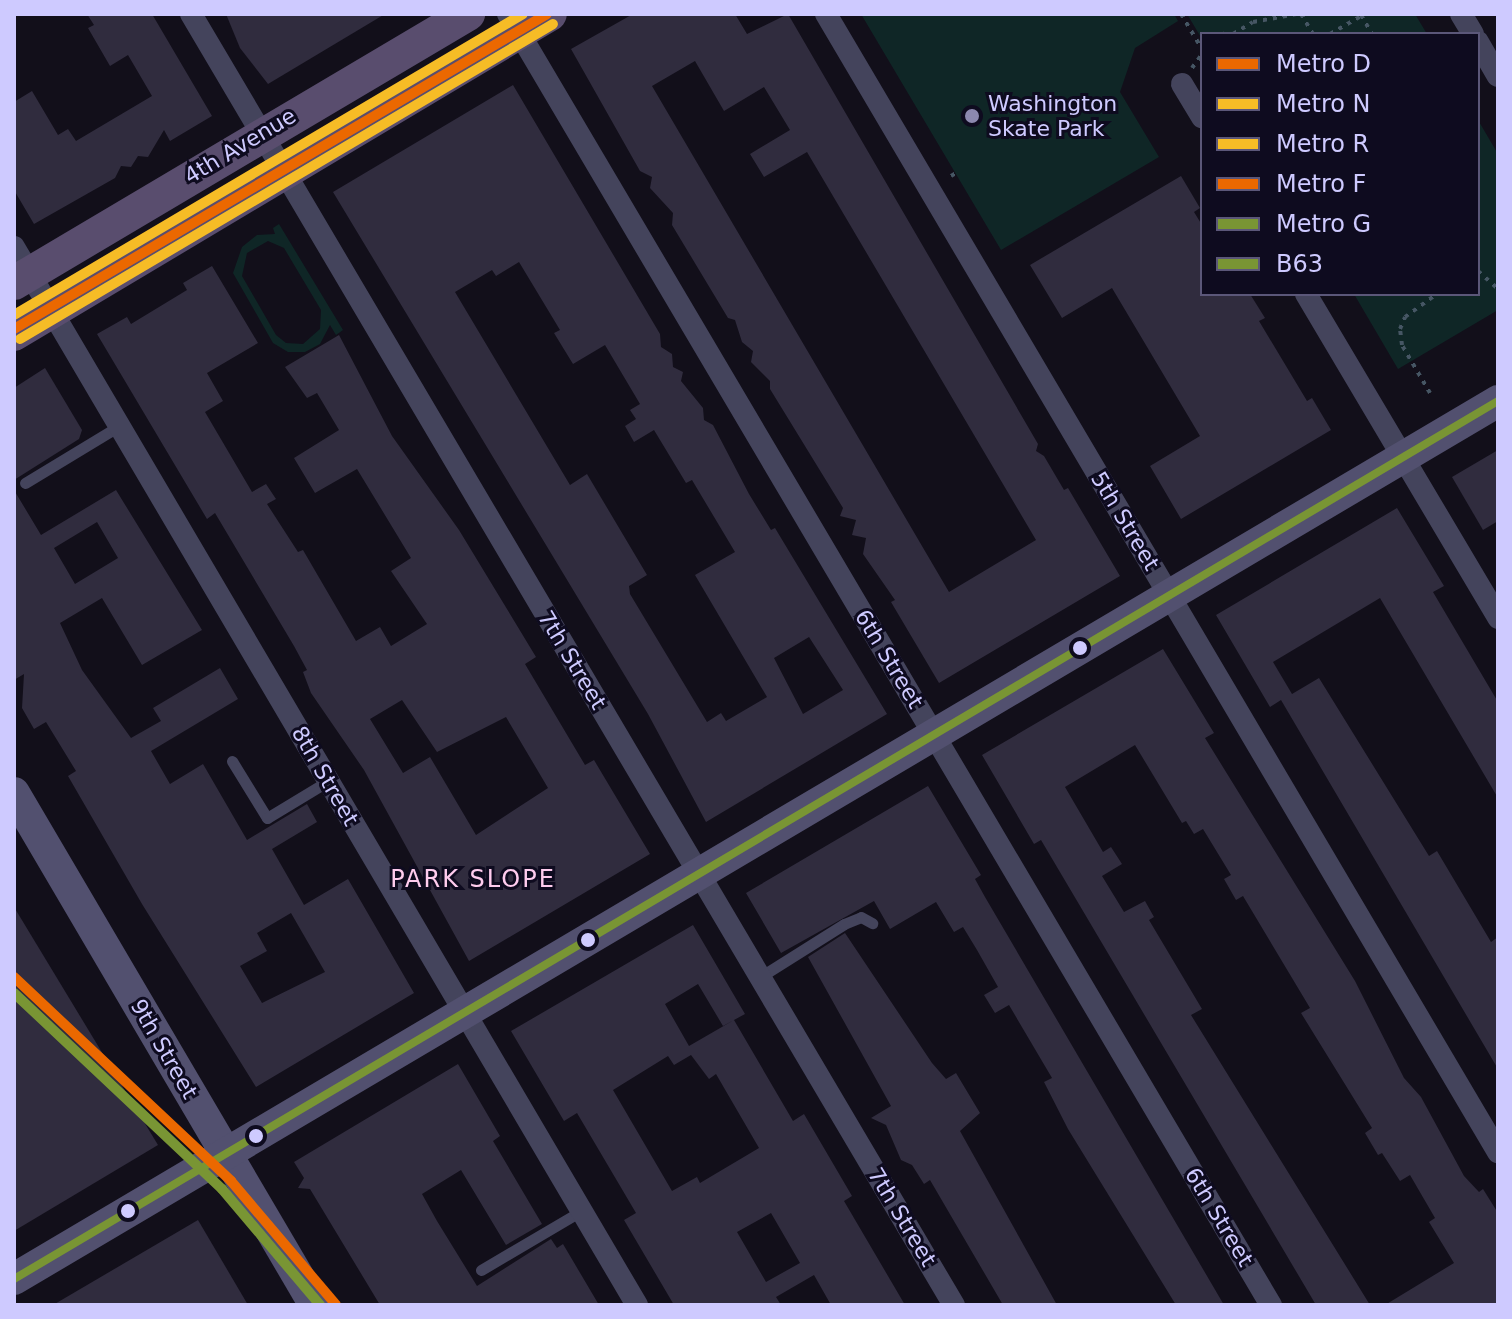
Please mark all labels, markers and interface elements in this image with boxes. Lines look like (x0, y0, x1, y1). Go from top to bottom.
legend (1200, 32, 1480, 296)
text: Metro D (1276, 50, 1371, 78)
place label: Washington Skate Park (988, 90, 1117, 142)
text: Metro N (1276, 90, 1371, 118)
street label: 4th Avenue (180, 102, 300, 190)
marker: Washington Skate Park (963, 107, 981, 125)
text: Metro R (1276, 130, 1369, 158)
text: Metro F (1276, 170, 1366, 198)
text: Metro G (1276, 210, 1371, 238)
text: B63 (1276, 250, 1323, 278)
street label: 5th Street (1085, 467, 1165, 575)
street label: 6th Street (849, 605, 929, 713)
street label: 7th Street (532, 606, 612, 714)
unlabelled marker (1072, 640, 1088, 656)
street label: 8th Street (286, 722, 364, 830)
district label: PARK SLOPE (390, 866, 556, 894)
unlabelled marker (580, 932, 596, 948)
street label: 9th Street (125, 995, 203, 1103)
unlabelled marker (248, 1128, 264, 1144)
street label: 7th Street (862, 1163, 942, 1271)
street label: 6th Street (1179, 1163, 1259, 1271)
unlabelled marker (120, 1203, 136, 1219)

